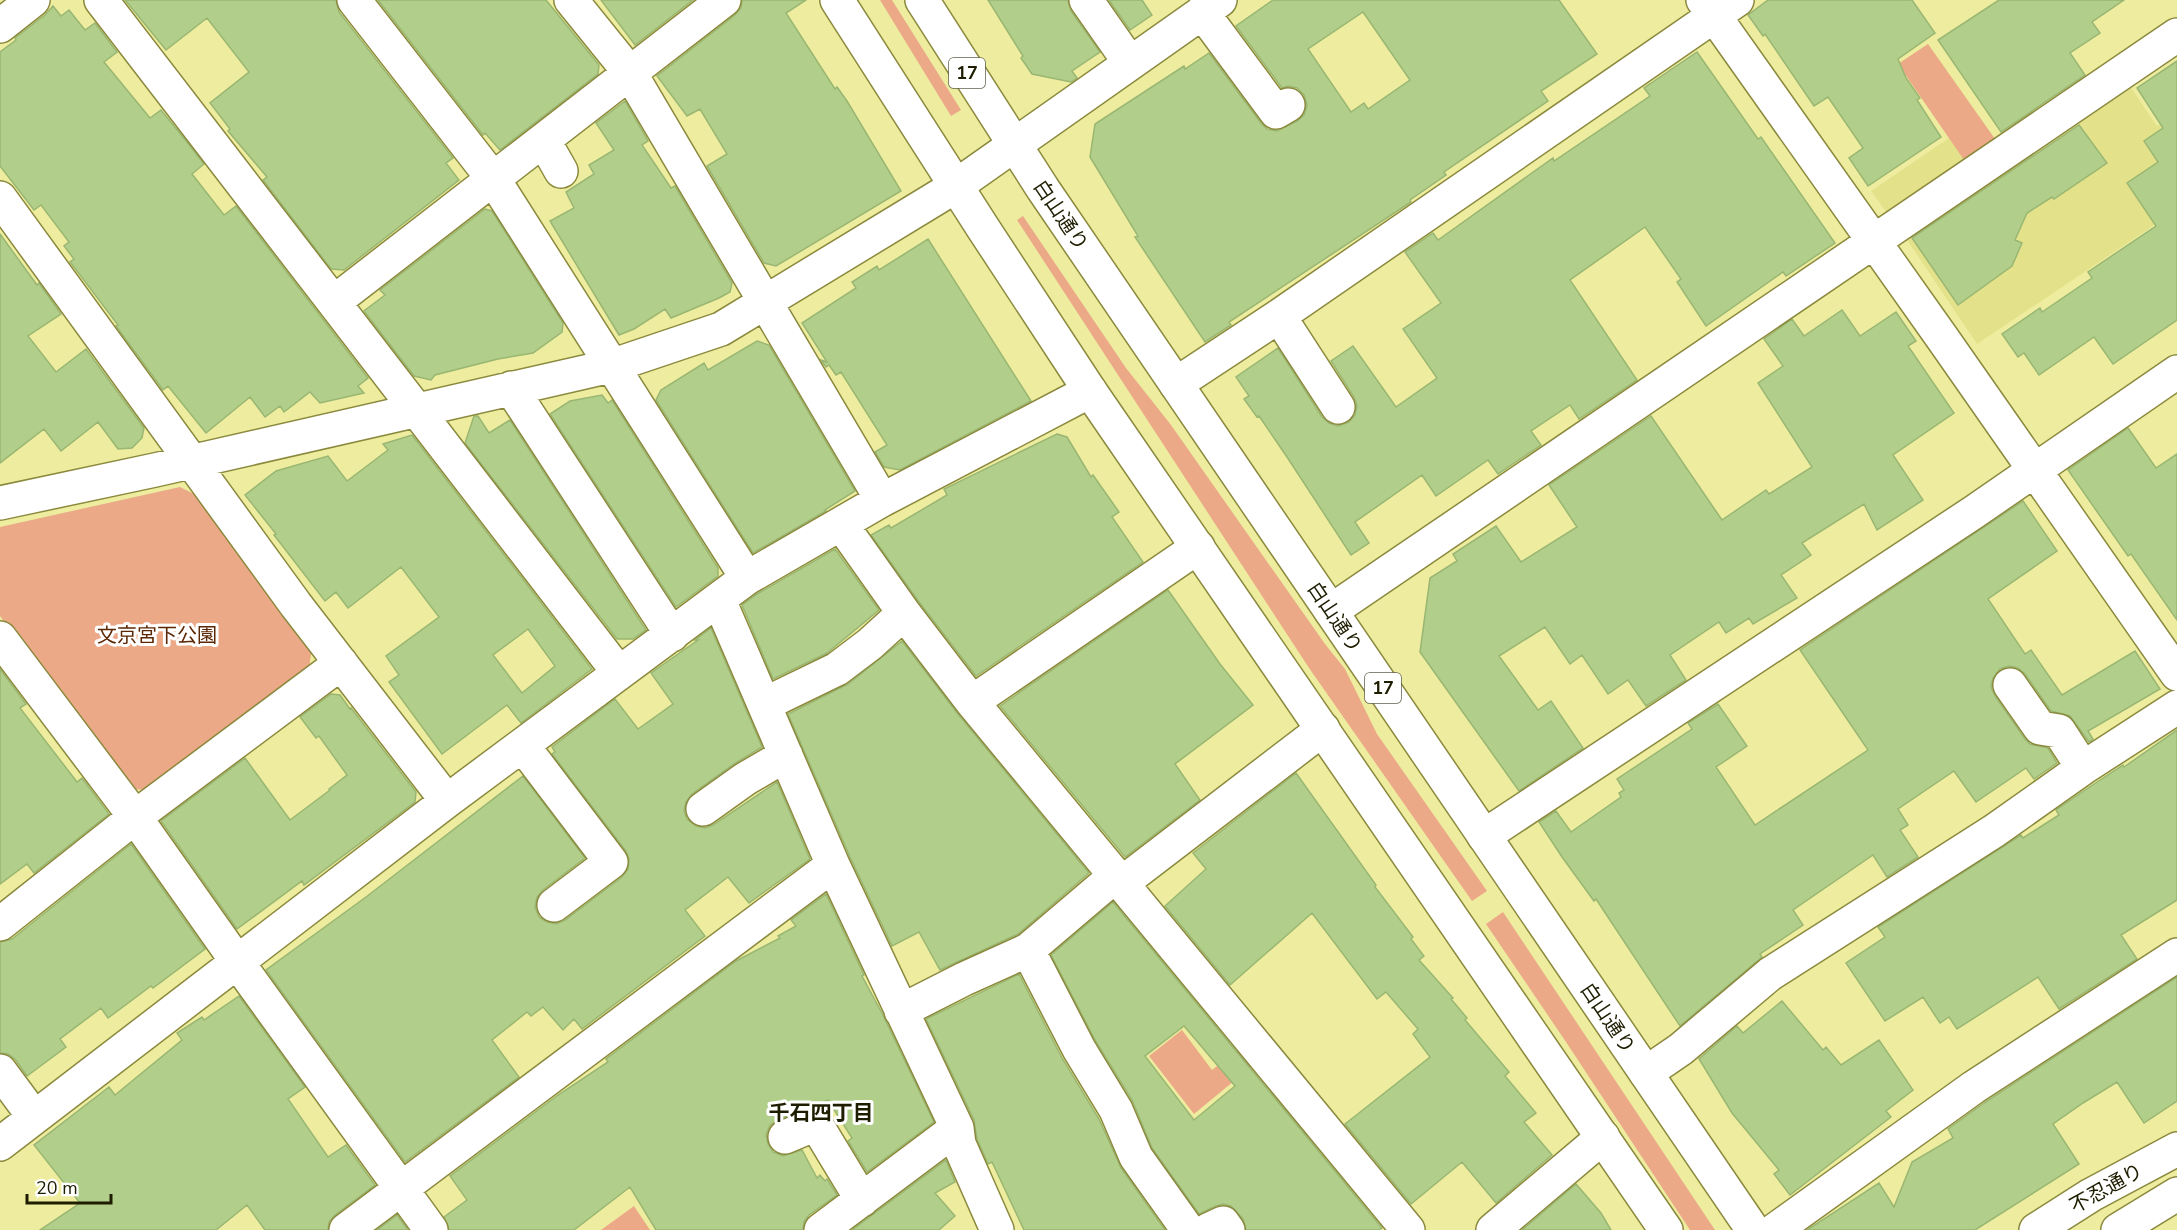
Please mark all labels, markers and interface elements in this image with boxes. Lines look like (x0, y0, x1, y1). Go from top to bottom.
road number: 17 (949, 58, 985, 88)
street label: 白山通り (1027, 175, 1094, 256)
street label: 白山通り (1301, 577, 1368, 658)
park label: 文京宮下公園 (97, 622, 217, 649)
road number: 17 (1365, 673, 1401, 703)
street label: 白山通り (1574, 978, 1641, 1059)
district label: 千石四丁目 (769, 1099, 874, 1127)
street label: 不忍通り (2065, 1157, 2148, 1220)
scale bar (27, 1167, 111, 1205)
text: 20 m (36, 1176, 78, 1200)

